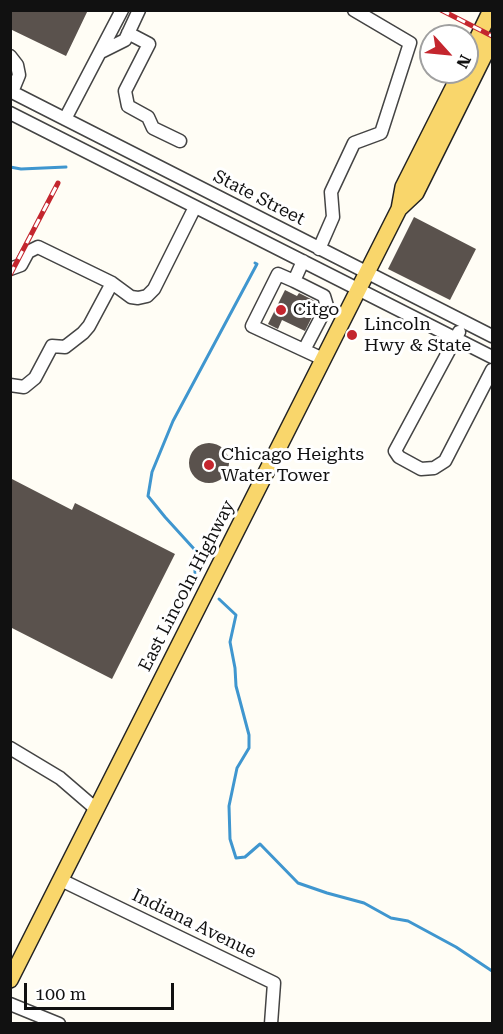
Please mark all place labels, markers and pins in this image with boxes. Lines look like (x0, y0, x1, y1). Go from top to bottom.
place label: Citgo (293, 299, 339, 321)
marker: Citgo (274, 303, 288, 317)
place label: Lincoln Hwy & State (364, 314, 471, 356)
marker: Lincoln Hwy & State (345, 328, 359, 342)
place label: Chicago Heights Water Tower (221, 444, 364, 486)
marker: Chicago Heights Water Tower (202, 458, 216, 472)

